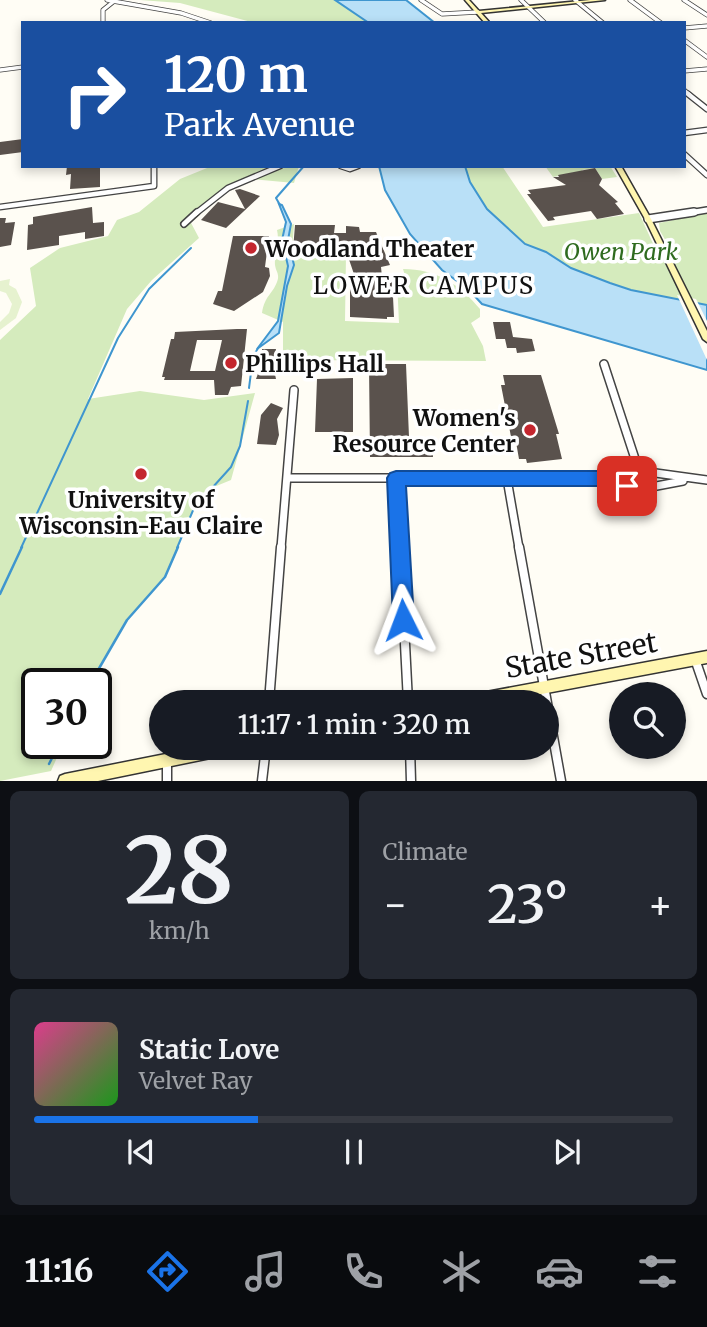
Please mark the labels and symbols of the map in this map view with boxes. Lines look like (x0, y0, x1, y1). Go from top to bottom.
place label: Woodland Theater (264, 234, 475, 263)
park label: Owen Park (564, 237, 679, 266)
marker: Woodland Theater (243, 240, 259, 256)
district label: LOWER CAMPUS (313, 270, 535, 301)
place label: Phillips Hall (245, 349, 385, 378)
marker: Phillips Hall (223, 355, 239, 371)
place label: Women's Resource Center (333, 403, 516, 458)
marker: Women's Resource Center (522, 422, 538, 438)
pin (597, 456, 657, 516)
marker: University of Wisconsin-Eau Claire (133, 466, 149, 482)
place label: University of Wisconsin-Eau Claire (18, 485, 263, 540)
position arrow (366, 583, 440, 657)
street label: State Street (502, 624, 660, 686)
speed limit sign: 30 (21, 668, 112, 759)

